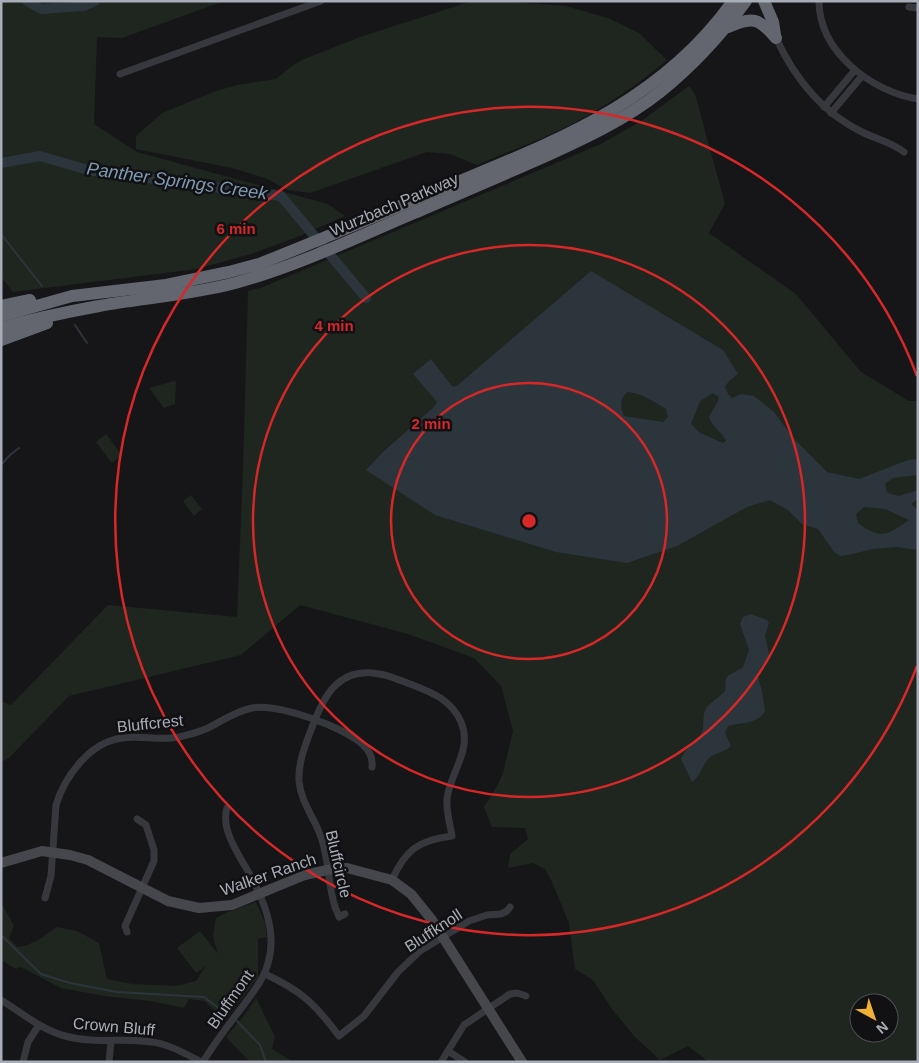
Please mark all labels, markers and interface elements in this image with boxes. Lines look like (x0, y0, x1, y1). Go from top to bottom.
water label: Panther Springs Creek (85, 158, 270, 204)
street label: Wurzbach Parkway (328, 170, 461, 239)
text: 6 min (216, 220, 256, 237)
text: 4 min (314, 317, 354, 334)
text: 2 min (411, 415, 451, 432)
centre of rings (520, 512, 538, 530)
street label: Bluffcrest (116, 712, 185, 735)
street label: Bluffcircle (322, 829, 355, 900)
street label: Walker Ranch (218, 850, 318, 899)
street label: Bluffknoll (402, 906, 465, 955)
street label: Bluffmont (204, 966, 257, 1032)
north arrow (849, 993, 899, 1043)
street label: Crown Bluff (72, 1014, 156, 1039)
text: N (873, 1019, 891, 1037)

